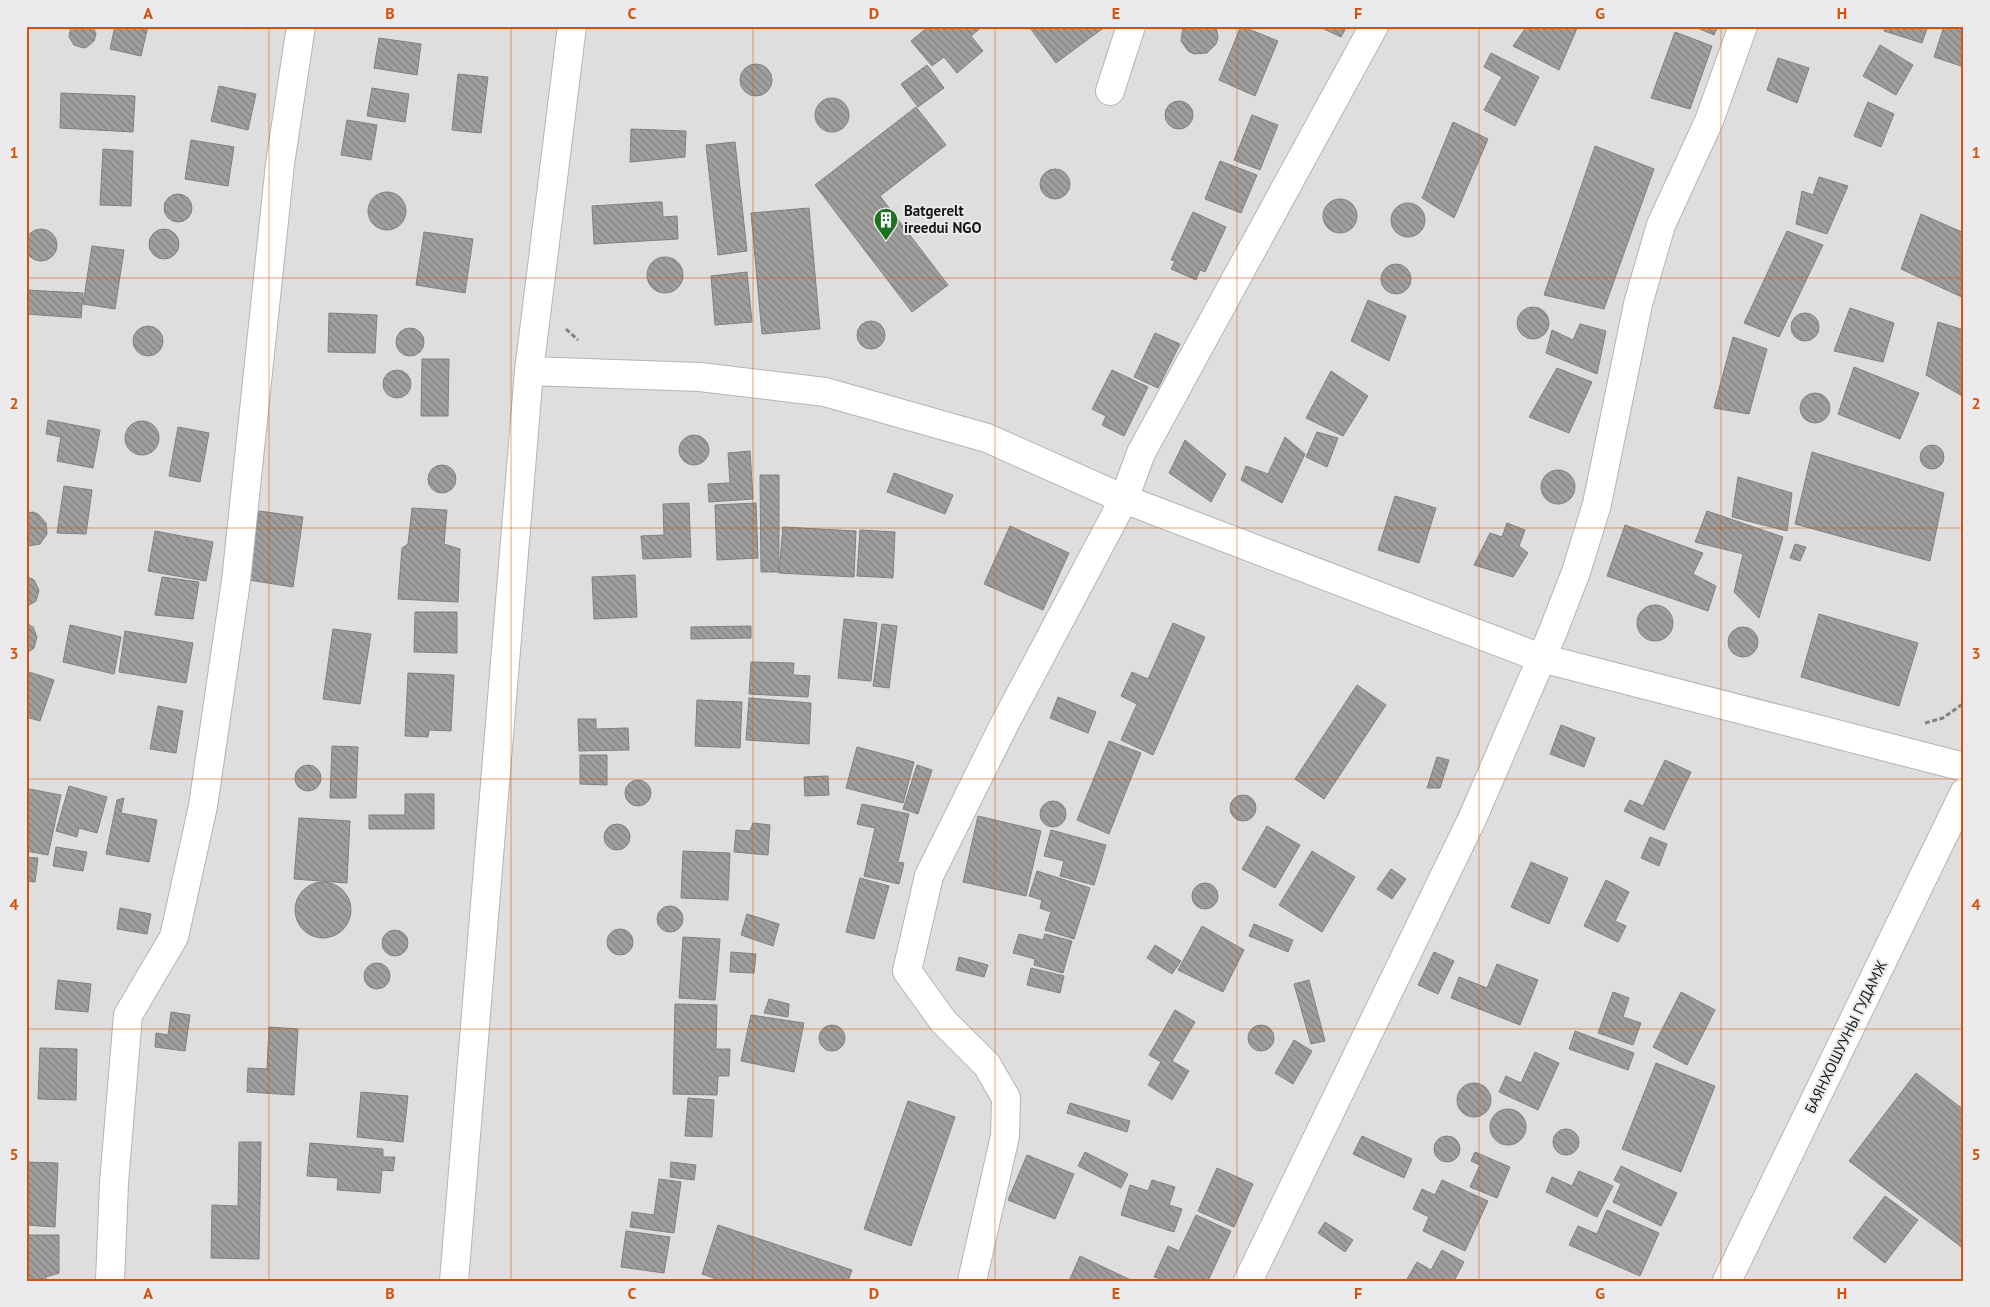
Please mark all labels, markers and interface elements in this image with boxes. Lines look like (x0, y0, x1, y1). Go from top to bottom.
text: A (143, 3, 153, 23)
text: B (385, 3, 395, 23)
text: C (628, 3, 637, 23)
text: D (869, 3, 879, 23)
text: E (1112, 3, 1120, 23)
text: F (1354, 3, 1362, 23)
text: G (1595, 3, 1605, 23)
text: H (1837, 3, 1847, 23)
text: 1 (9, 142, 19, 162)
text: 1 (1971, 142, 1981, 162)
place label: Batgerelt ireedui NGO (904, 201, 982, 237)
building icon: Batgerelt ireedui NGO (873, 207, 899, 241)
text: 2 (9, 393, 19, 413)
text: 2 (1971, 393, 1981, 413)
text: 3 (9, 643, 19, 663)
text: 3 (1971, 643, 1981, 663)
text: 4 (9, 894, 19, 914)
text: 4 (1971, 894, 1981, 914)
street label: БАЯНХОШУУНЫ ГУДАМЖ (1800, 956, 1891, 1116)
text: 5 (9, 1144, 19, 1164)
text: 5 (1971, 1144, 1981, 1164)
text: A (143, 1283, 153, 1303)
text: B (385, 1283, 395, 1303)
text: C (628, 1283, 637, 1303)
text: D (869, 1283, 879, 1303)
text: E (1112, 1283, 1120, 1303)
text: F (1354, 1283, 1362, 1303)
text: G (1595, 1283, 1605, 1303)
text: H (1837, 1283, 1847, 1303)

